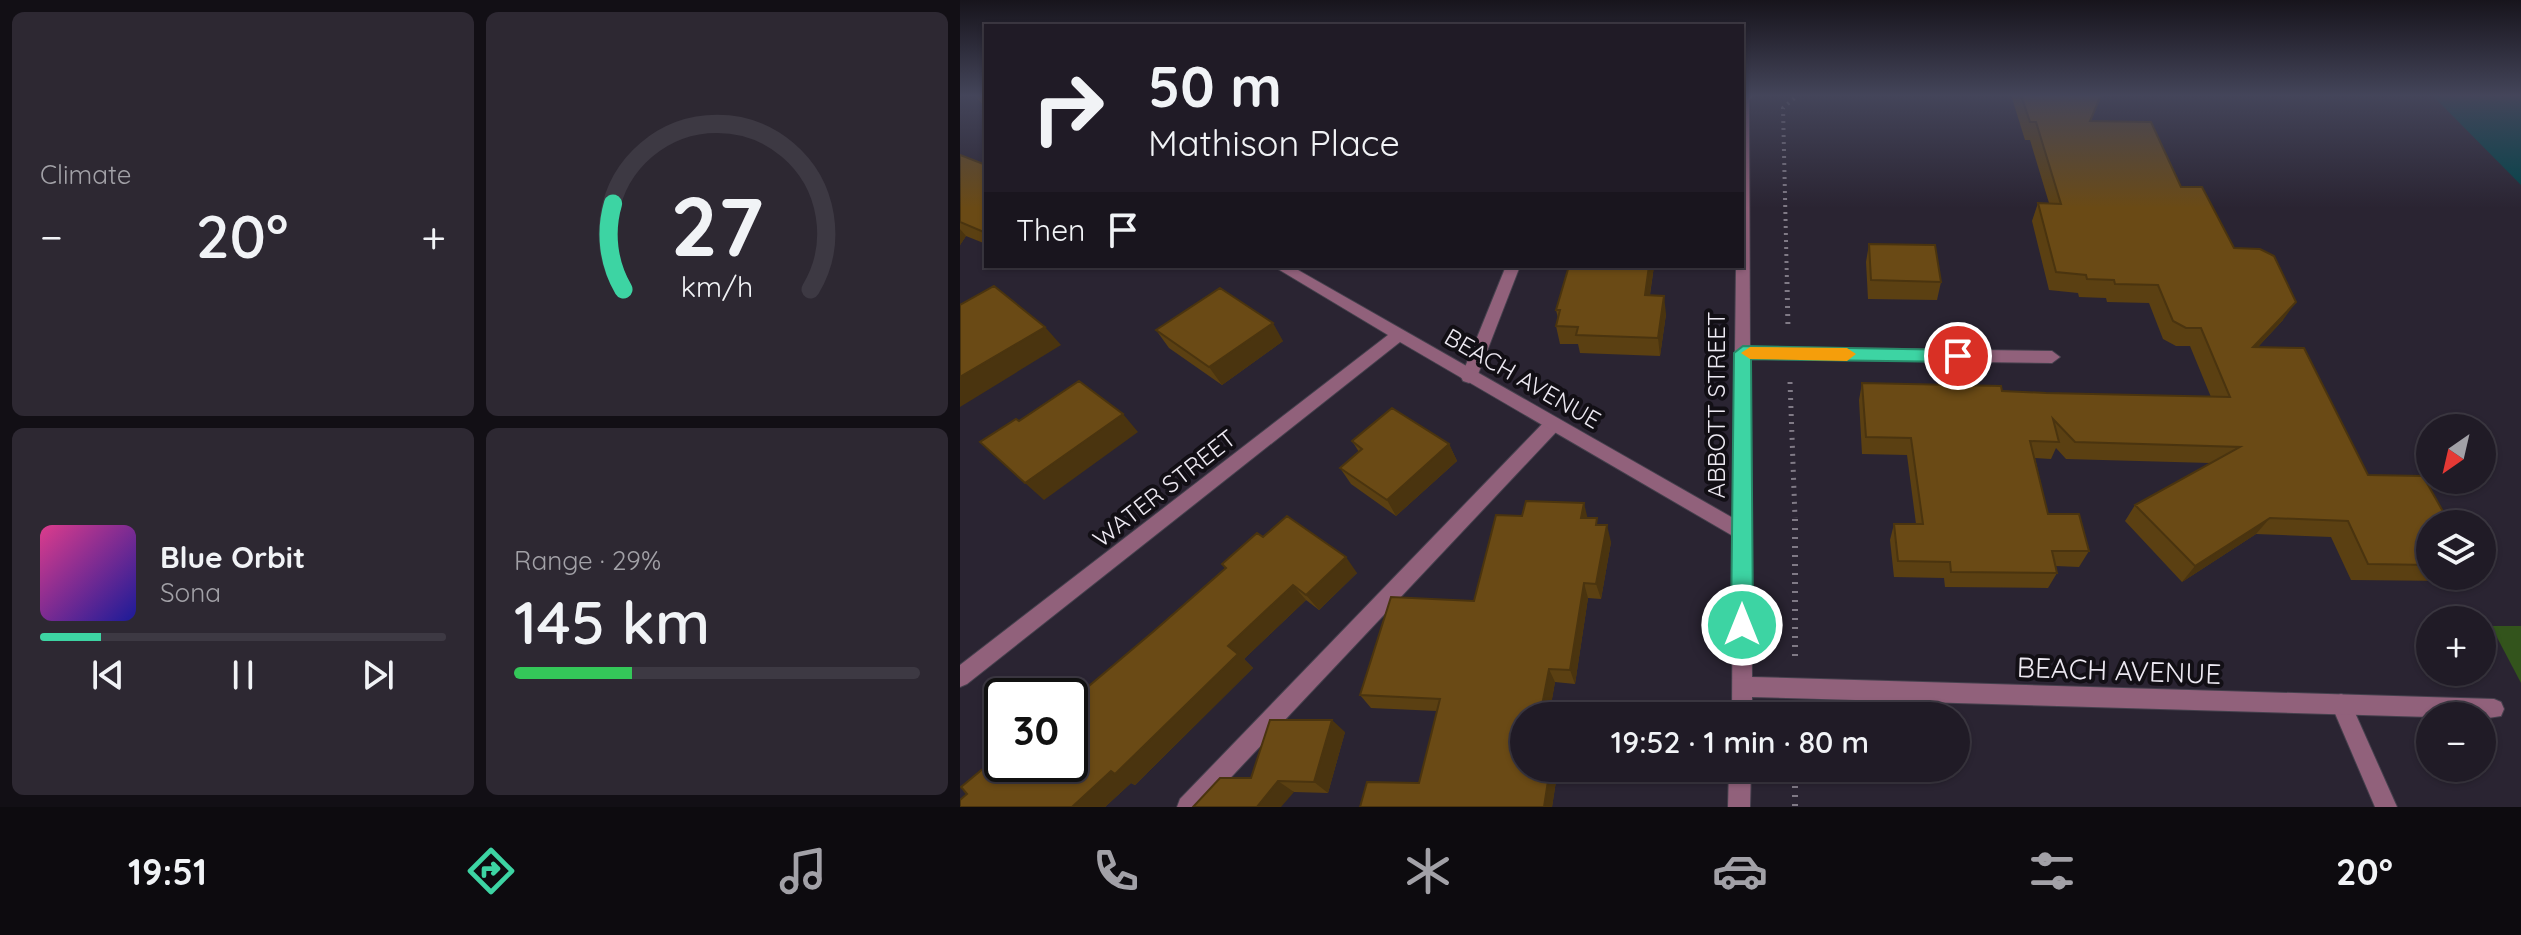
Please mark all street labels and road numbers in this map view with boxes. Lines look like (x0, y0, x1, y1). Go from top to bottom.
street label: ABBOTT STREET (1701, 312, 1731, 498)
street label: BEACH AVENUE (1440, 321, 1606, 435)
street label: WATER STREET (1086, 423, 1242, 553)
street label: BEACH AVENUE (2016, 649, 2222, 691)

